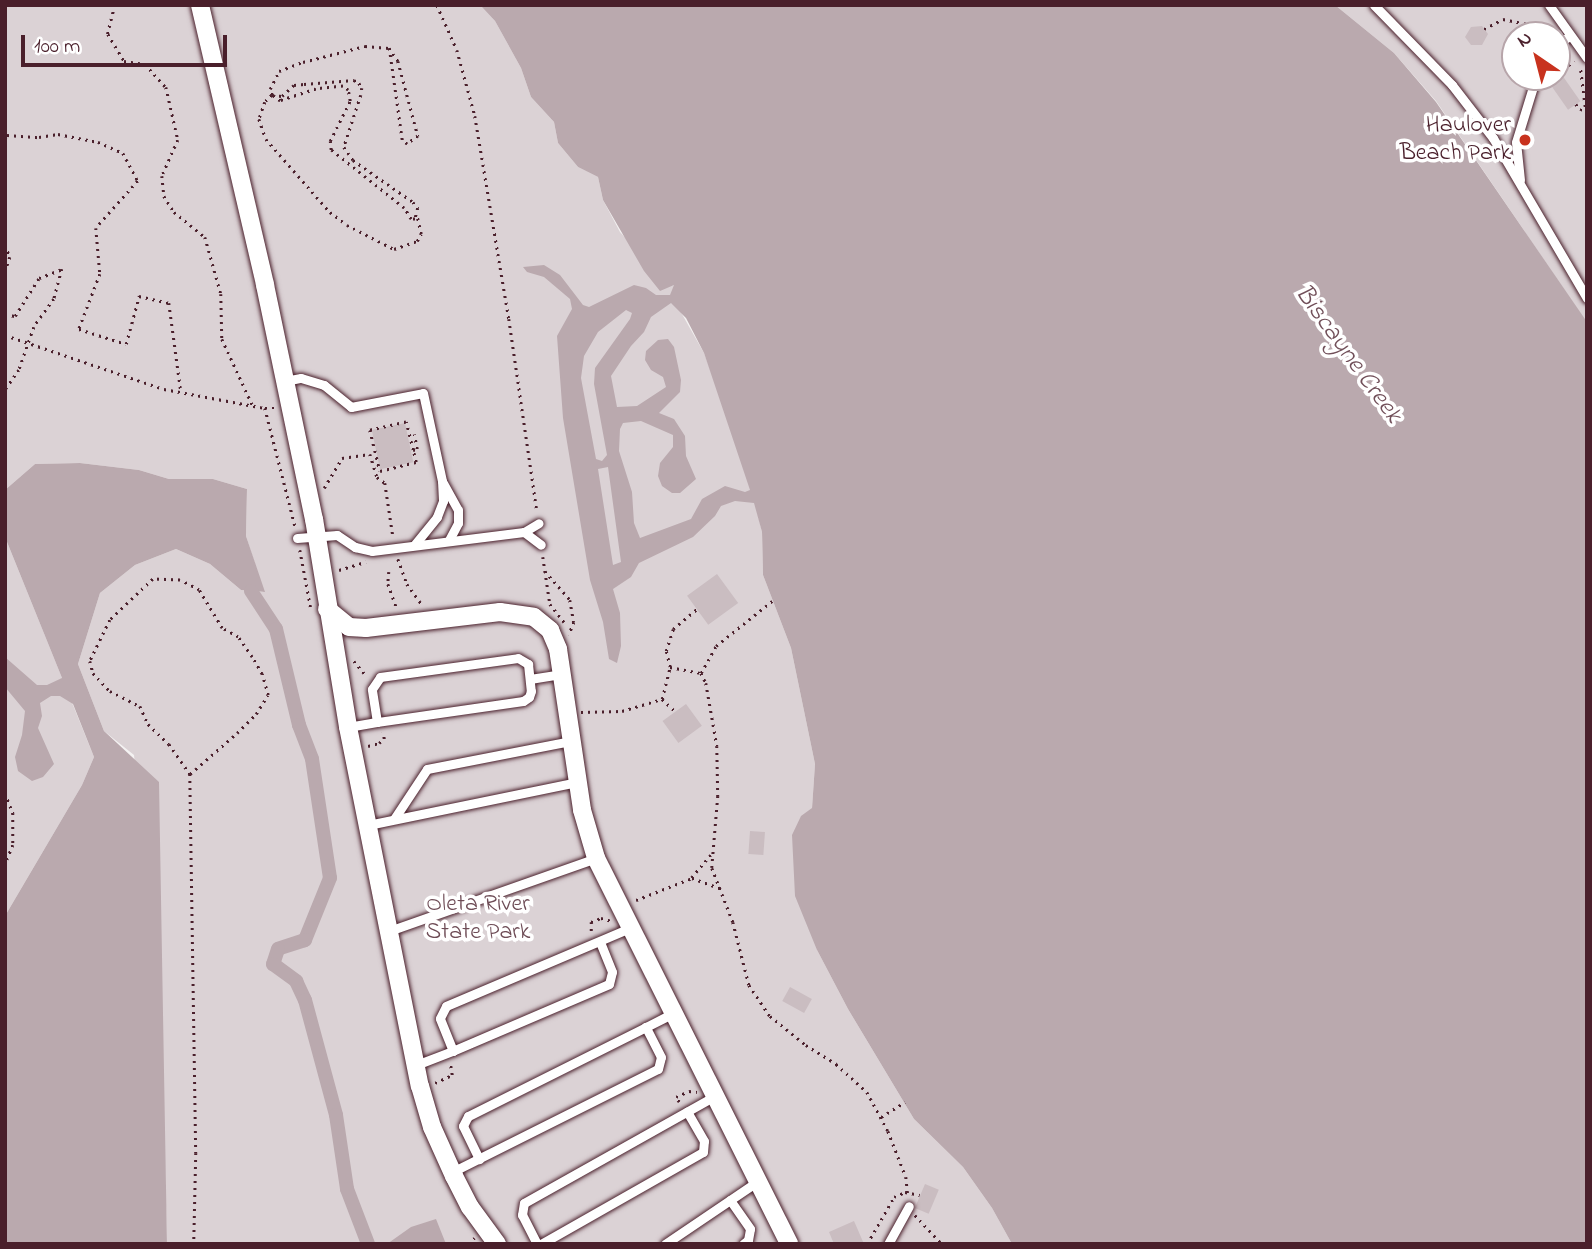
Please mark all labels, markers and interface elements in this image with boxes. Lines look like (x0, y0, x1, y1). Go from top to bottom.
scale bar (24, 21, 231, 65)
north arrow (1501, 21, 1571, 91)
text: N (1512, 25, 1538, 55)
text: 100 m (34, 32, 80, 62)
place label: Haulover Beach Park (1400, 112, 1511, 168)
marker: Haulover Beach Park (1517, 132, 1533, 148)
water label: Biscayne Creek (1286, 280, 1408, 430)
park label: Oleta River State Park (426, 891, 530, 947)

